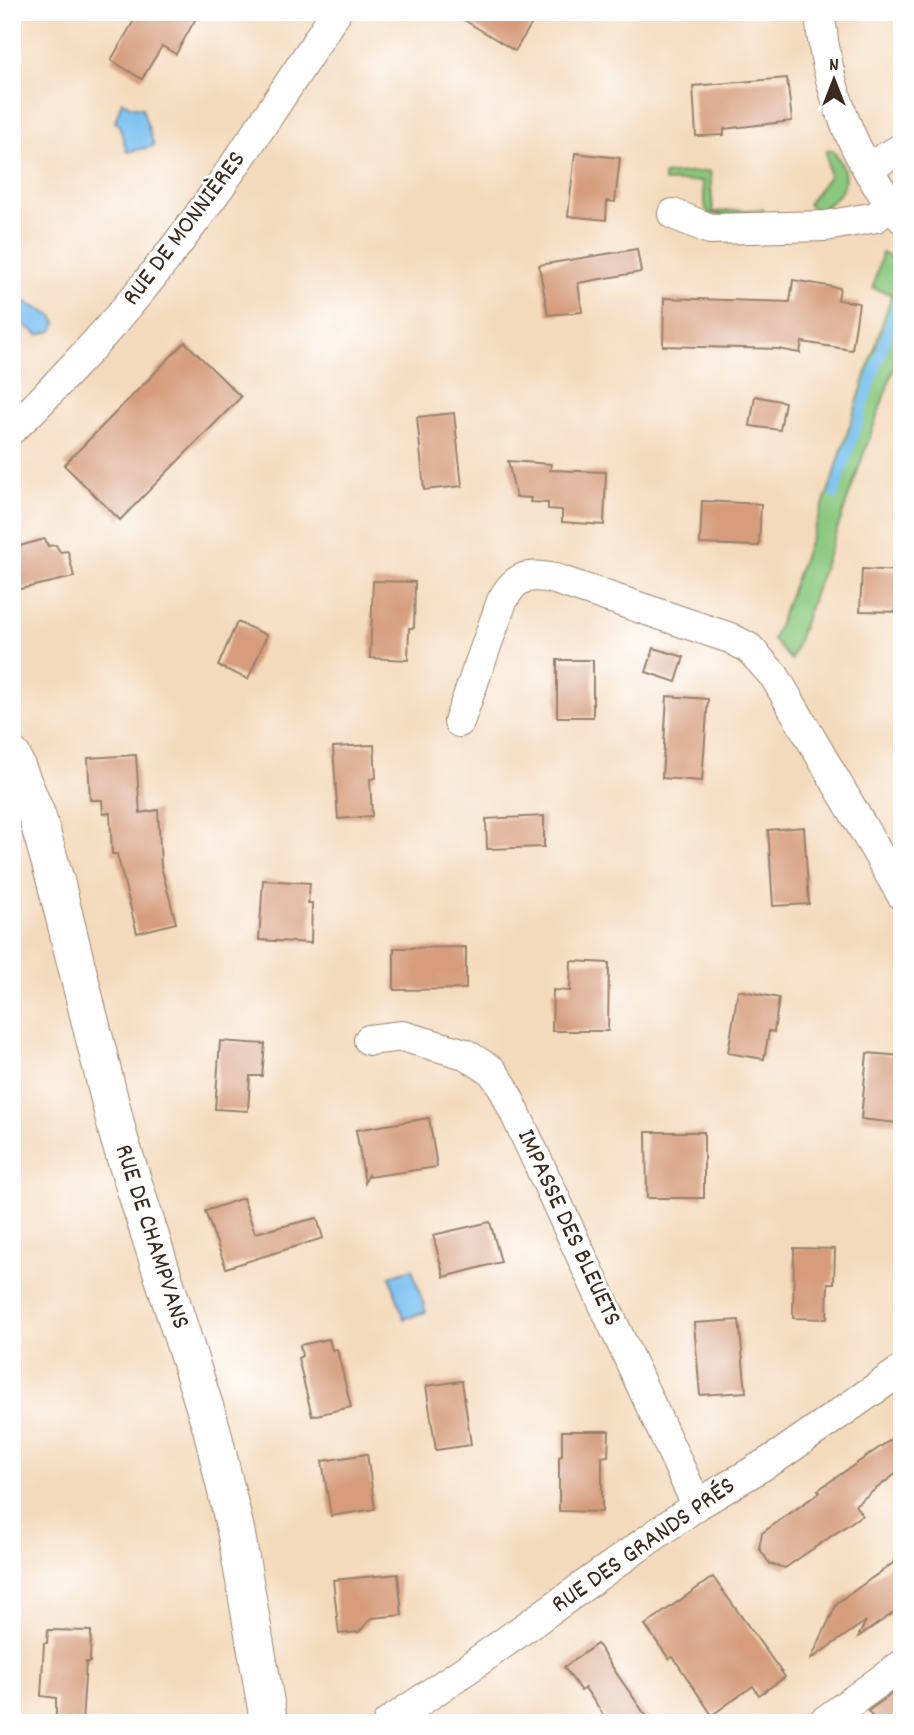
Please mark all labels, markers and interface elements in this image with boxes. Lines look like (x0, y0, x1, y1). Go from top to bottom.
north arrow (799, 46, 869, 116)
text: N (829, 53, 839, 80)
street label: RUE DE MONNIÈRES (114, 144, 256, 314)
street label: IMPASSE DES BLEUETS (506, 1123, 630, 1333)
street label: RUE DE CHAMPVANS (104, 1140, 198, 1334)
street label: RUE DES GRANDS PRÉS (545, 1469, 743, 1623)

